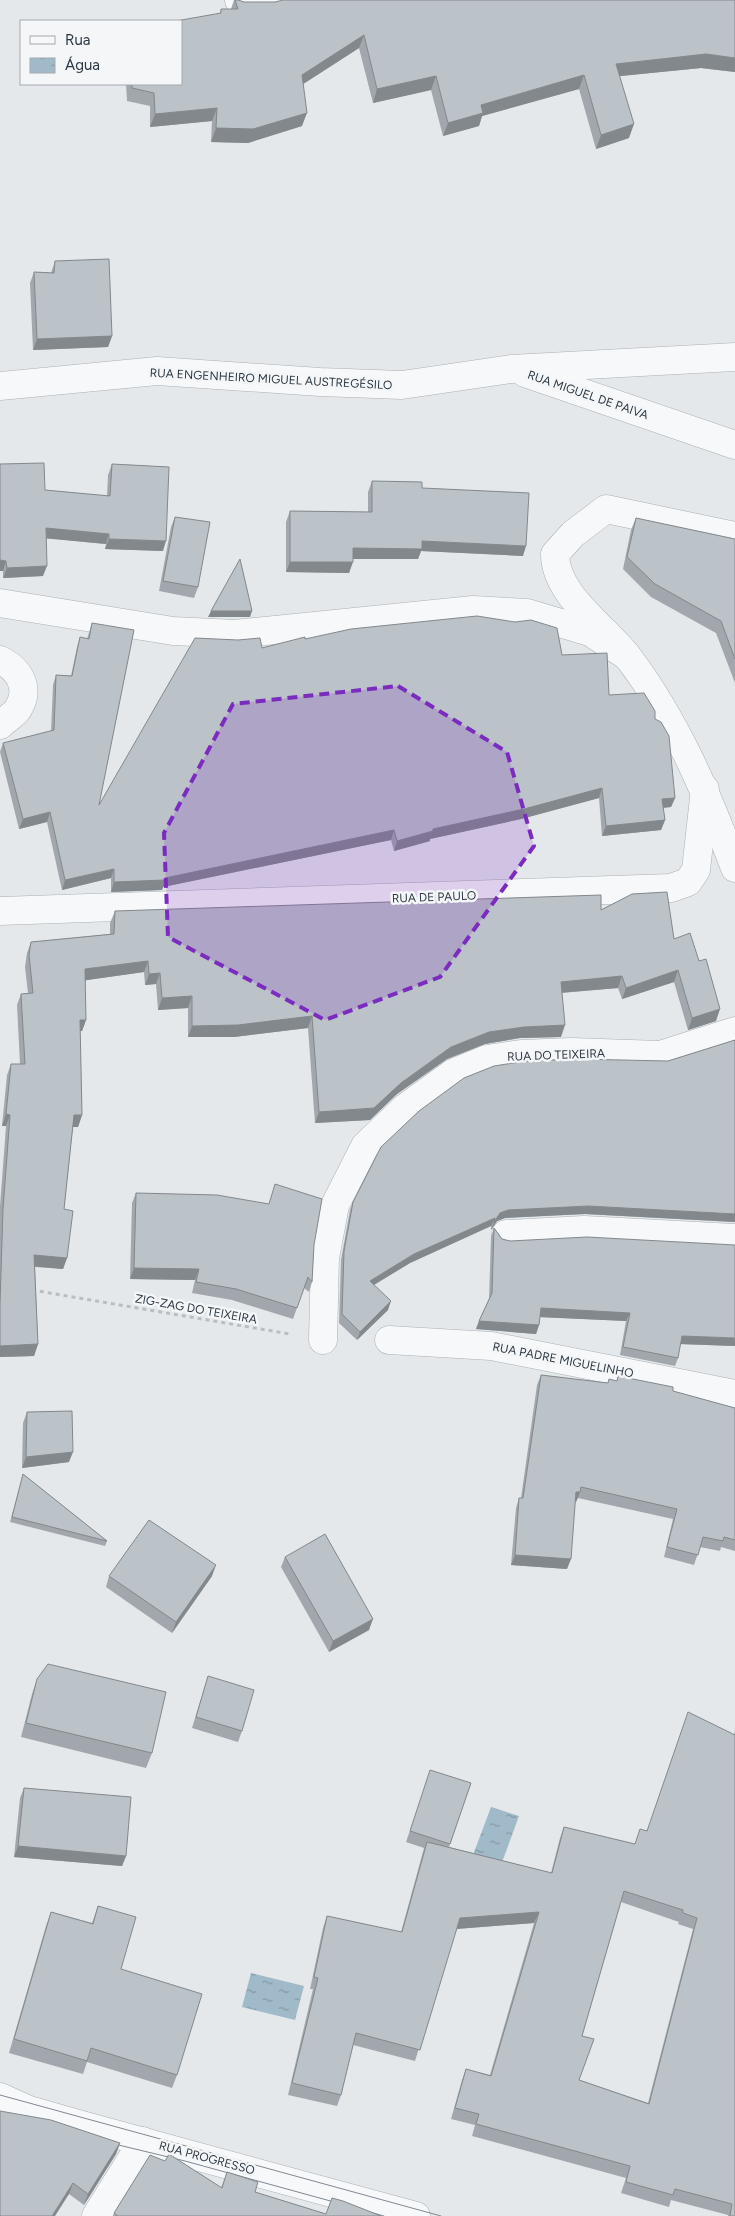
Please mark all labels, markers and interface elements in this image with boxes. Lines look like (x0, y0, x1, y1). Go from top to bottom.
legend (20, 20, 182, 85)
text: Rua (65, 31, 90, 49)
text: Água (65, 56, 100, 74)
street label: RUA ENGENHEIRO MIGUEL AUSTREGÉSILO (149, 366, 393, 392)
street label: RUA MIGUEL DE PAIVA (526, 368, 650, 422)
street label: RUA DE PAULO (392, 889, 476, 905)
street label: RUA DO TEIXEIRA (507, 1046, 605, 1064)
street label: ZIG-ZAG DO TEIXEIRA (134, 1291, 258, 1327)
street label: RUA PADRE MIGUELINHO (491, 1339, 635, 1381)
street label: RUA PROGRESSO (158, 2138, 256, 2178)

